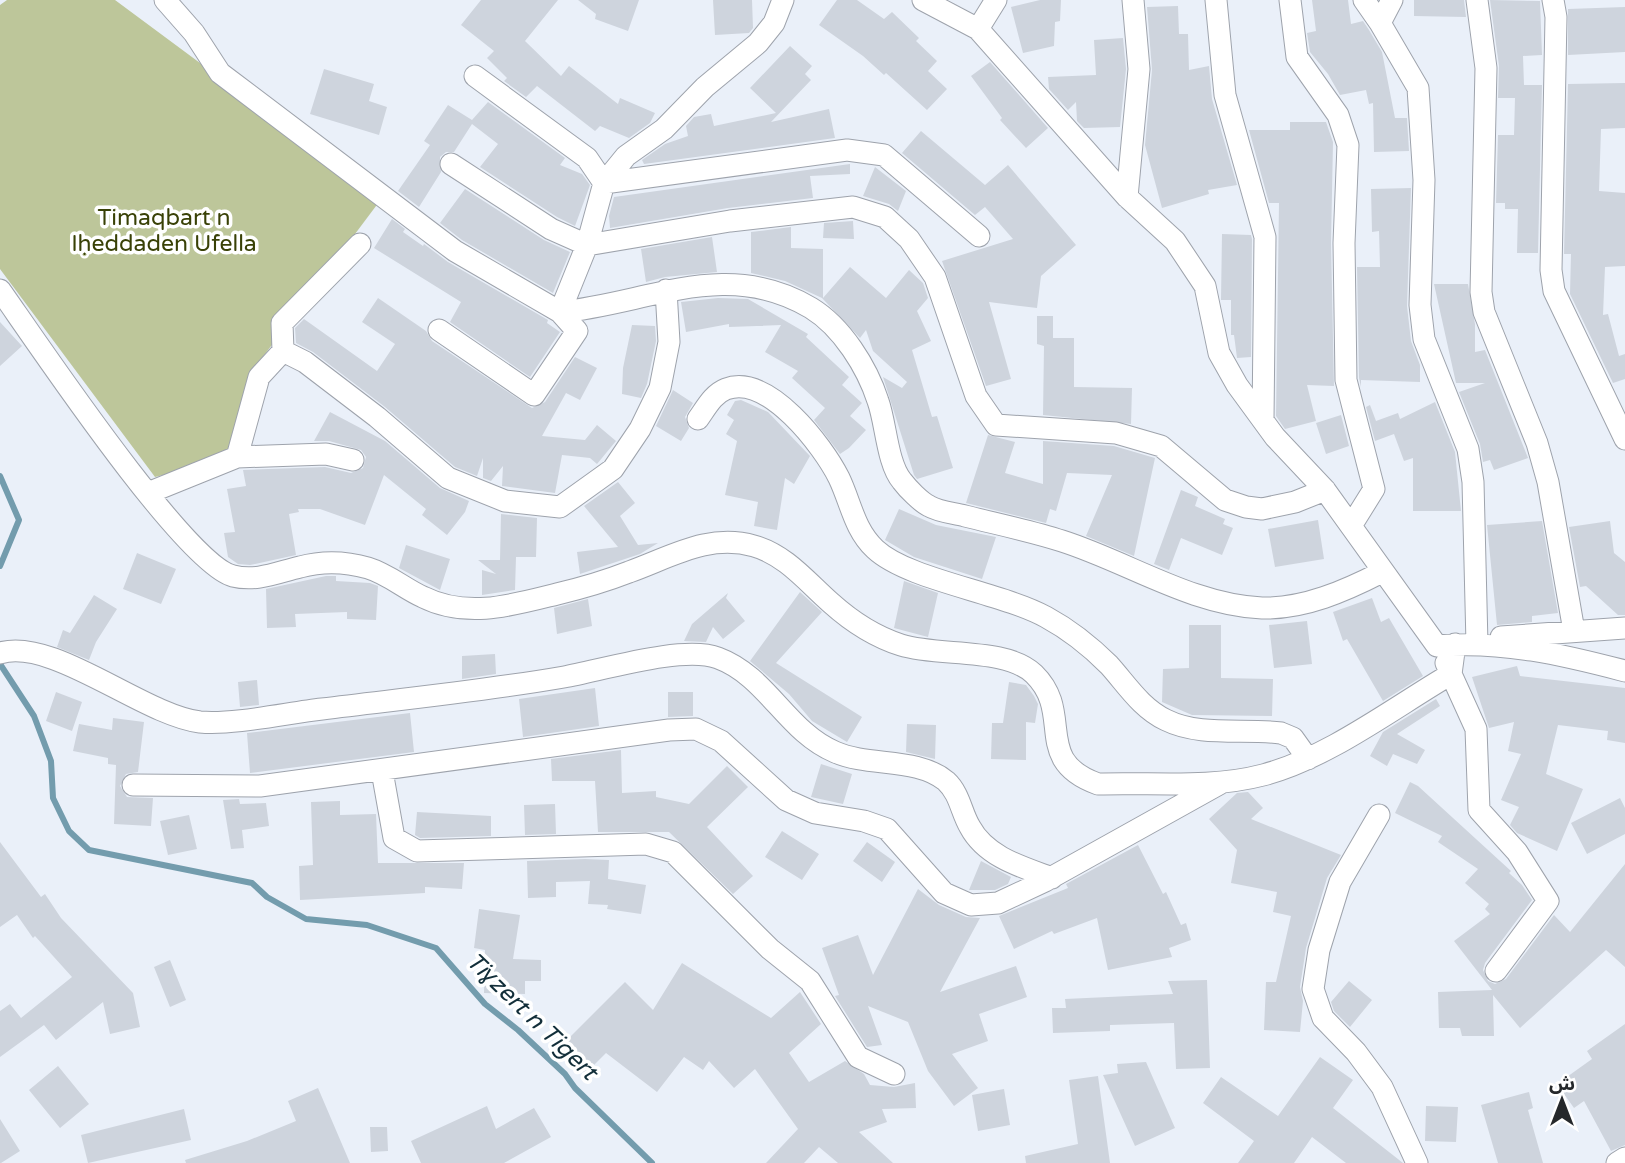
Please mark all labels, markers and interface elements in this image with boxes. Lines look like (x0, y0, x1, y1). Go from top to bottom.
park label: Timaqbart n Iḥeddaden Ufella (71, 204, 257, 258)
water label: Tiɣzert n Tigert (460, 947, 605, 1088)
north arrow (1527, 1065, 1597, 1135)
text: ش (1549, 1073, 1575, 1095)

